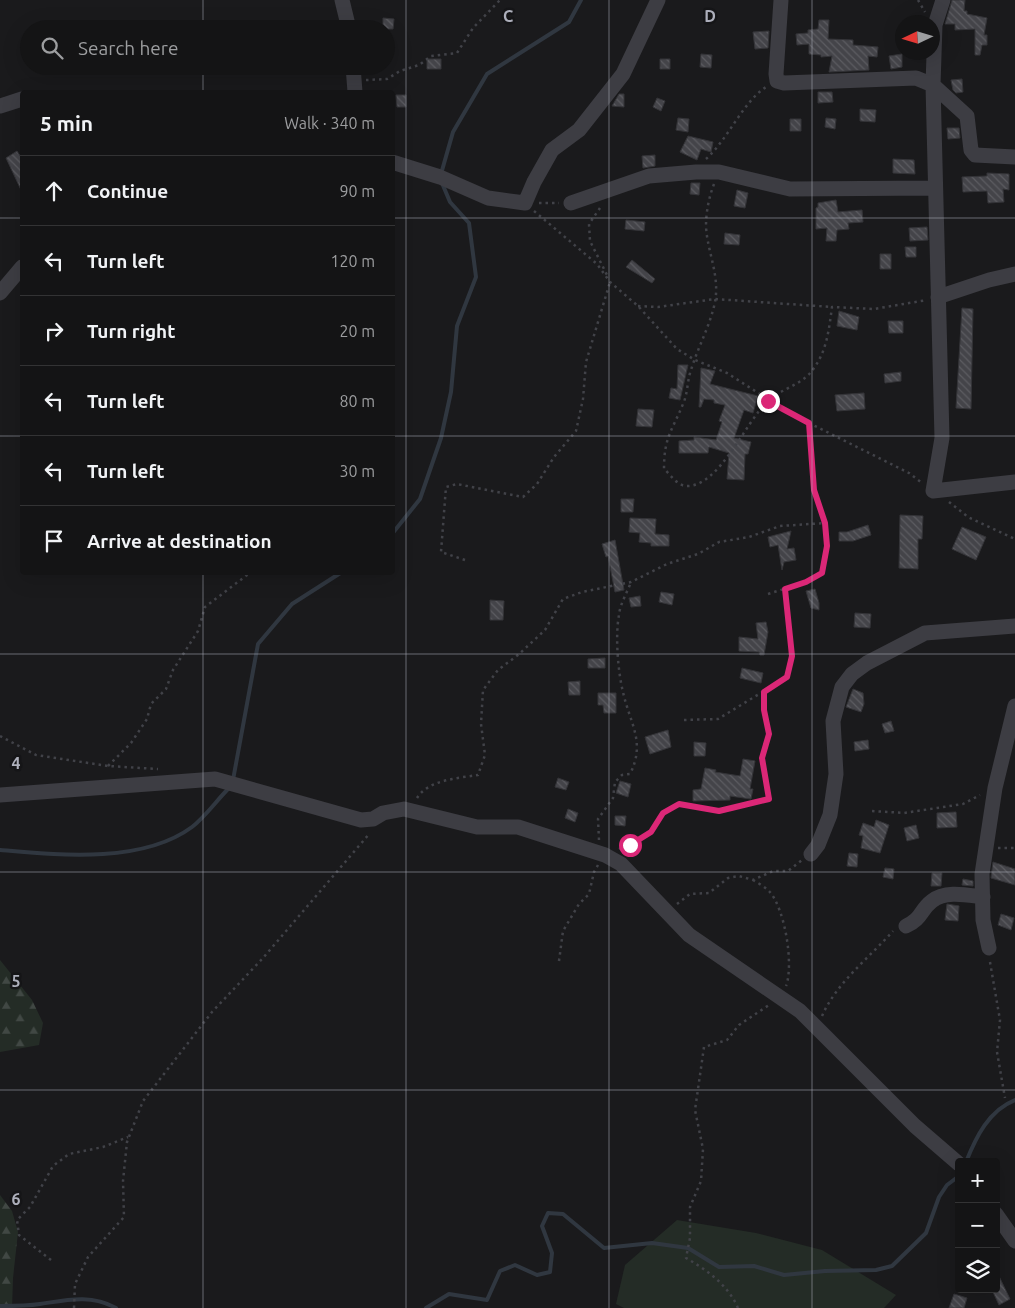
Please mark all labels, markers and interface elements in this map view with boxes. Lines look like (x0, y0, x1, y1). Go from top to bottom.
text: C (503, 7, 513, 25)
text: D (704, 7, 716, 25)
north arrow (895, 15, 940, 60)
search box (20, 20, 395, 75)
icon: search (38, 34, 66, 62)
text: Search here (78, 37, 178, 59)
text: 5 min (40, 111, 93, 135)
text: Walk · 340 m (284, 114, 375, 132)
icon: ahead (40, 177, 68, 205)
text: Continue (87, 180, 168, 202)
text: 90 m (339, 182, 375, 200)
icon: left (40, 247, 68, 275)
text: Turn left (87, 250, 165, 272)
text: 120 m (330, 252, 375, 270)
icon: right (40, 317, 68, 345)
text: Turn right (87, 320, 175, 342)
text: 20 m (339, 322, 375, 340)
icon: left (40, 387, 68, 415)
text: Turn left (87, 390, 165, 412)
route end (757, 390, 780, 413)
text: 80 m (339, 392, 375, 410)
icon: left (40, 457, 68, 485)
text: Turn left (87, 460, 165, 482)
text: 30 m (339, 462, 375, 480)
icon: arrive (40, 527, 68, 555)
text: Arrive at destination (87, 530, 272, 552)
text: 4 (11, 754, 21, 772)
route start (619, 834, 642, 857)
text: 5 (11, 972, 21, 990)
map controls (955, 1158, 1000, 1293)
button: + (955, 1158, 1000, 1203)
text: 6 (11, 1190, 21, 1208)
button: − (955, 1203, 1000, 1248)
button: layers (955, 1248, 1000, 1293)

